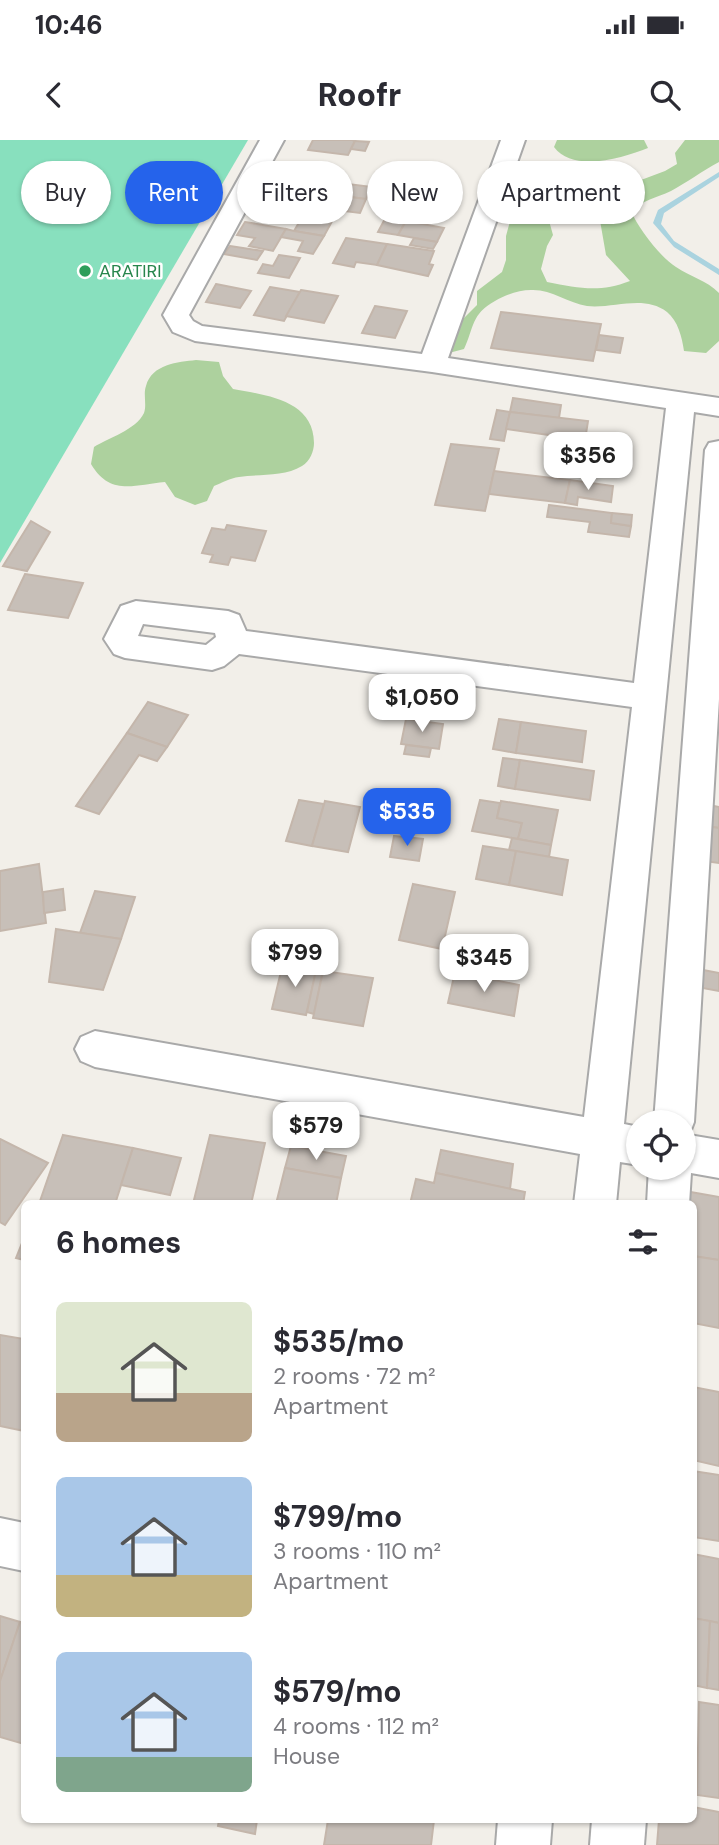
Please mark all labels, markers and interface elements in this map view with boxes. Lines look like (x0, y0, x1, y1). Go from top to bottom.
text: 10:46 (35, 8, 103, 42)
text: Roofr (318, 74, 401, 116)
icon: back (35, 76, 73, 114)
icon: search (646, 76, 684, 114)
chip: Buy (21, 161, 111, 224)
chip: Rent (125, 161, 223, 224)
chip: Filters (237, 161, 353, 224)
chip: New (367, 161, 463, 224)
chip: Apartment (477, 161, 645, 224)
place label: ARATIRI (99, 259, 161, 283)
marker: ARATIRI (77, 263, 93, 279)
pin: $356 (547, 432, 629, 492)
text: $356 (560, 440, 616, 470)
pin: $1,050 (365, 674, 479, 734)
text: $1,050 (385, 682, 459, 712)
pin: $535 (366, 788, 448, 848)
text: $535 (379, 796, 435, 826)
pin: $799 (254, 930, 336, 989)
pin: $345 (443, 934, 525, 994)
text: $799 (267, 937, 323, 967)
text: $345 (455, 942, 513, 972)
pin: $579 (275, 1102, 357, 1162)
text: $579 (289, 1110, 343, 1140)
map controls (626, 1110, 696, 1180)
button: locate (626, 1110, 696, 1180)
text: 6 homes (56, 1223, 181, 1262)
icon: filters (624, 1223, 662, 1261)
text: $535/mo (273, 1322, 404, 1361)
icon: home (112, 1330, 196, 1414)
text: 2 rooms · 72 m² (273, 1361, 436, 1391)
text: Apartment (273, 1391, 388, 1421)
text: $799/mo (273, 1497, 402, 1536)
icon: home (112, 1505, 196, 1589)
text: 3 rooms · 110 m² (273, 1536, 441, 1566)
text: Apartment (273, 1566, 388, 1596)
text: $579/mo (273, 1672, 402, 1711)
icon: home (112, 1680, 196, 1764)
text: 4 rooms · 112 m² (273, 1711, 439, 1741)
text: House (273, 1741, 340, 1771)

